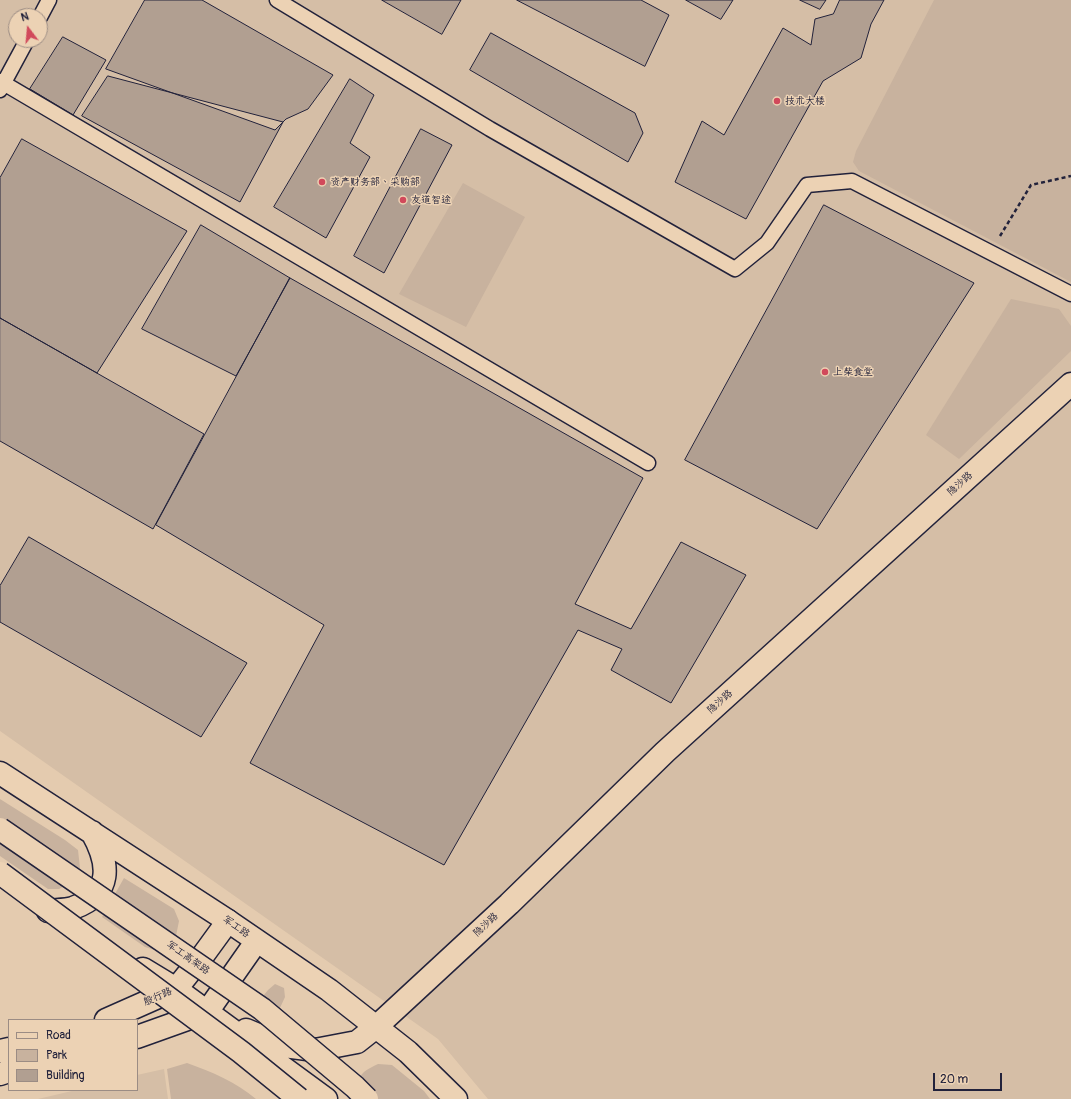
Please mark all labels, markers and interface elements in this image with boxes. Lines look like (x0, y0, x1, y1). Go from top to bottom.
north arrow (8, 8, 48, 48)
text: N (19, 10, 30, 24)
place label: 技术大楼 (785, 95, 825, 107)
marker: 技术大楼 (772, 96, 782, 106)
place label: 资产财务部、采购部 (330, 176, 420, 188)
marker: 资产财务部、采购部 (317, 177, 327, 187)
place label: 友道智途 (411, 194, 451, 206)
marker: 友道智途 (398, 195, 408, 205)
place label: 上柴食堂 (833, 366, 873, 378)
marker: 上柴食堂 (820, 367, 830, 377)
street label: 隐沙路 (945, 470, 975, 498)
street label: 隐沙路 (705, 688, 735, 716)
street label: 隐沙路 (471, 910, 501, 940)
street label: 军工路 (220, 913, 252, 941)
street label: 军工高架路 (164, 939, 212, 977)
street label: 殷行路 (142, 985, 174, 1009)
legend (8, 1019, 138, 1091)
text: Road (46, 1028, 71, 1043)
text: Park (46, 1048, 67, 1063)
scale bar (935, 1065, 1004, 1091)
text: Building (46, 1068, 85, 1083)
text: 20 m (940, 1072, 968, 1087)

